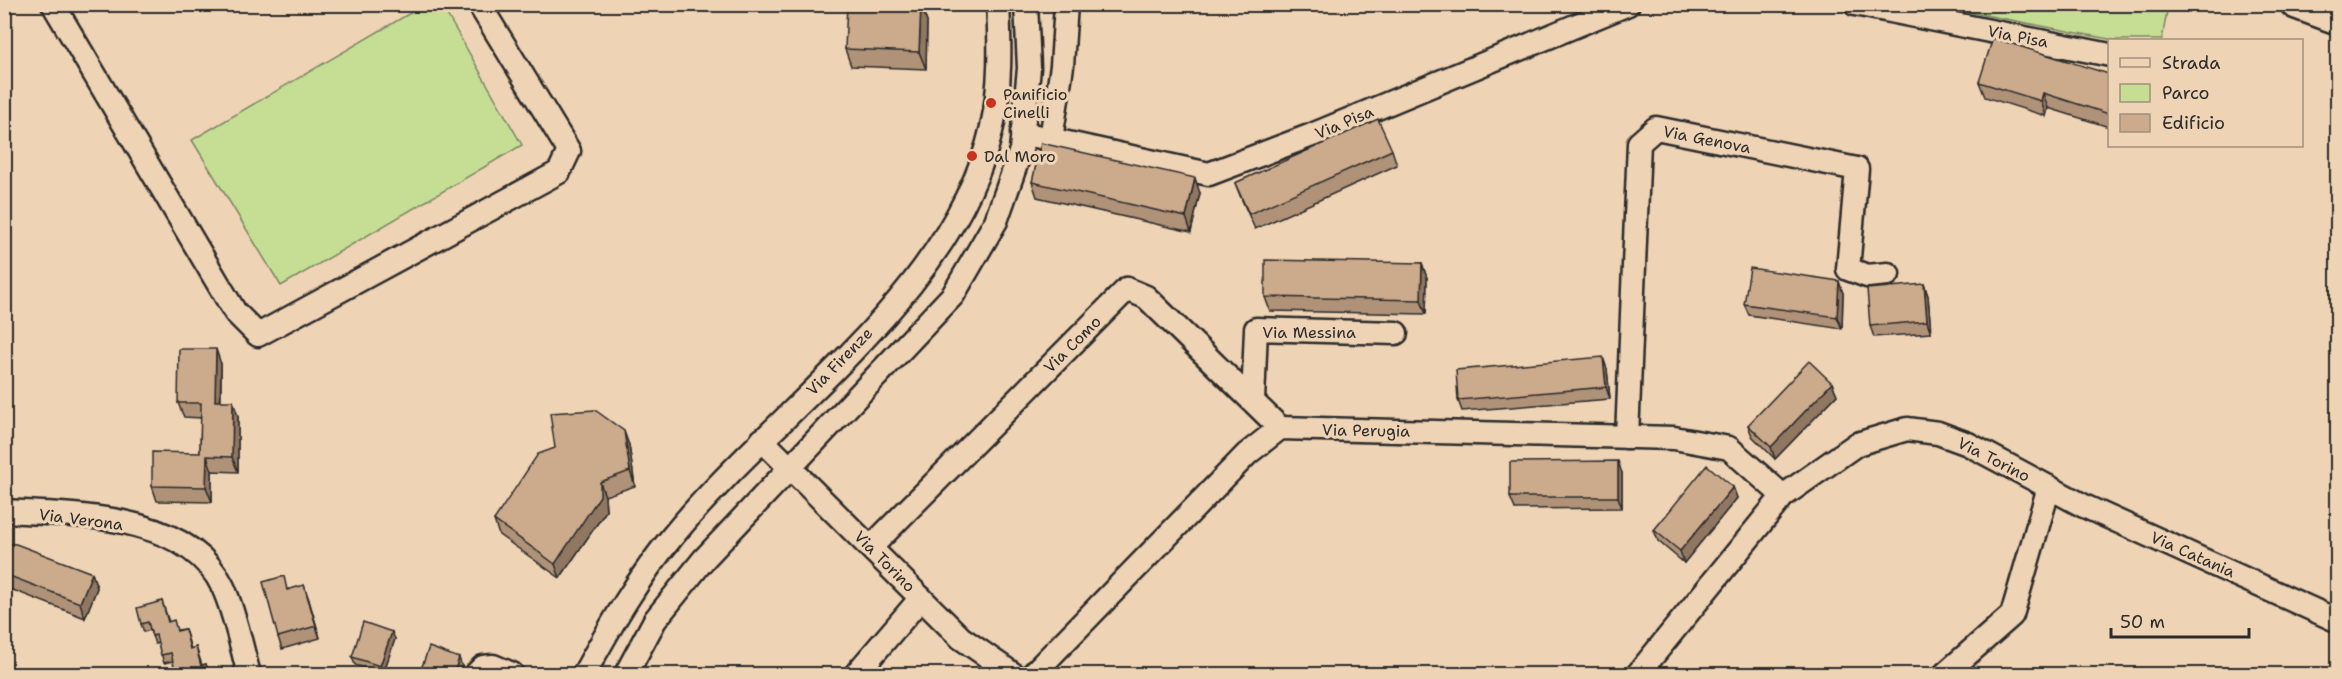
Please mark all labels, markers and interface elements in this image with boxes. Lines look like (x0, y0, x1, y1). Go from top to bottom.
street label: Via Pisa (1986, 20, 2050, 53)
legend (2108, 39, 2303, 147)
text: Strada (2162, 51, 2221, 75)
text: Parco (2162, 81, 2210, 105)
place label: Panificio Cinelli (1003, 84, 1067, 123)
marker: Panificio Cinelli (984, 96, 998, 110)
street label: Via Pisa (1312, 101, 1377, 144)
text: Edificio (2162, 111, 2225, 135)
street label: Via Genova (1661, 121, 1753, 158)
place label: Dal Moro (984, 146, 1056, 167)
marker: Dal Moro (965, 149, 979, 163)
street label: Via Como (1039, 311, 1106, 378)
street label: Via Messina (1262, 322, 1356, 343)
street label: Via Firenze (802, 323, 877, 400)
street label: Via Perugia (1322, 419, 1410, 442)
street label: Via Torino (1954, 432, 2034, 487)
street label: Via Verona (38, 504, 124, 535)
street label: Via Torino (849, 526, 920, 597)
street label: Via Catania (2147, 527, 2238, 582)
scale bar (2111, 601, 2249, 639)
text: 50 m (2120, 610, 2165, 634)

